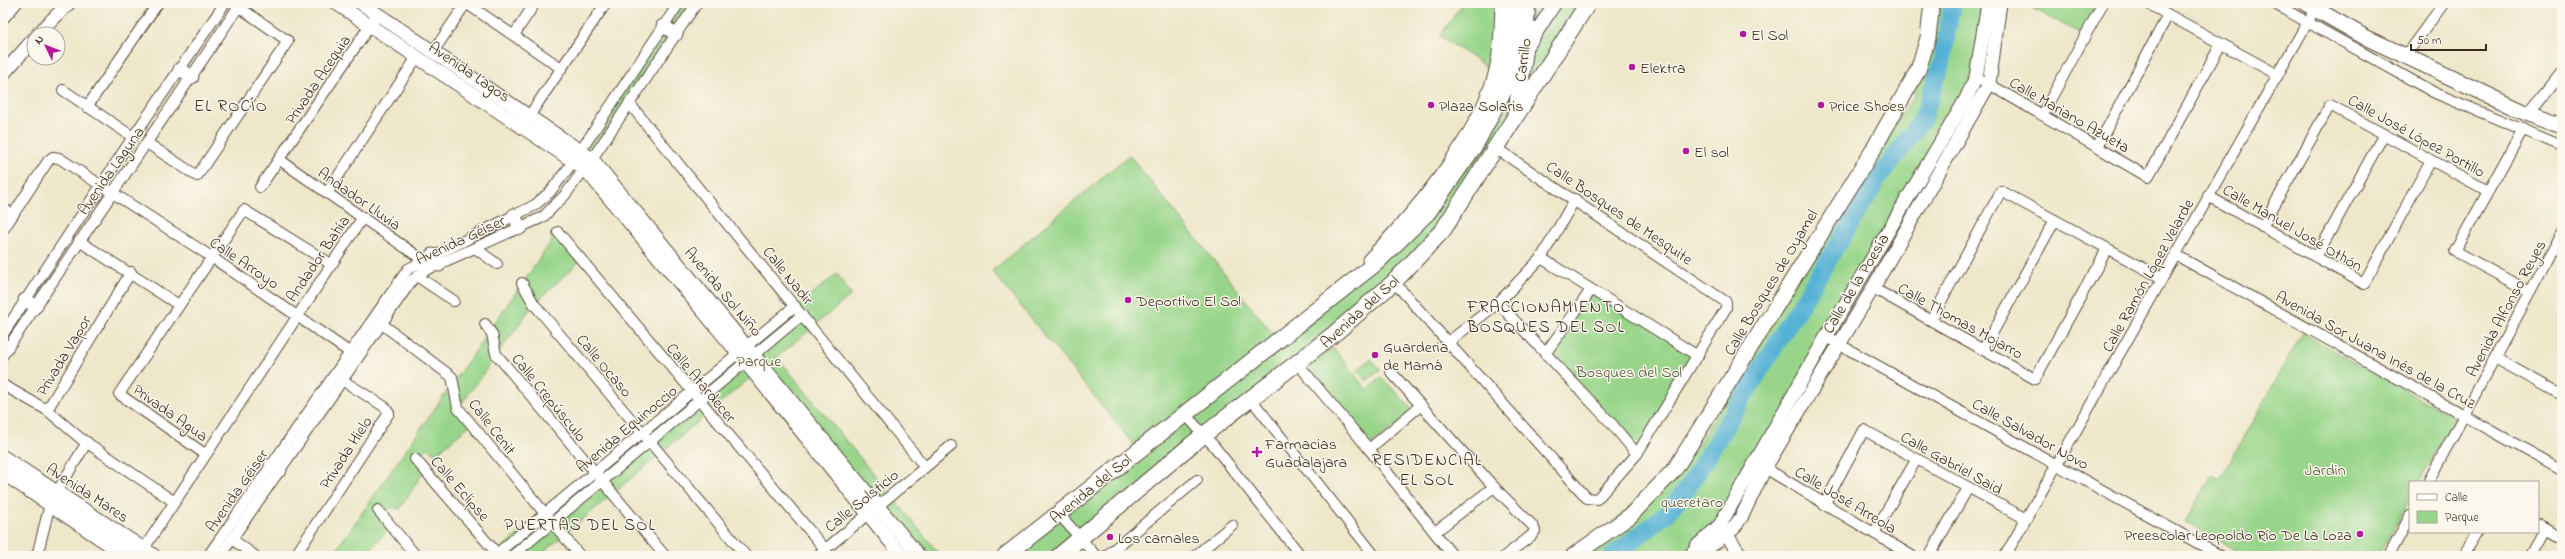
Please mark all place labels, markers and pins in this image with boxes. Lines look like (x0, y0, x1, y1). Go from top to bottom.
place label: El Sol (1751, 24, 1788, 48)
marker: El Sol (1738, 29, 1748, 39)
place label: Elektra (1640, 57, 1686, 81)
marker: Elektra (1627, 62, 1637, 72)
place label: Plaza Solaris (1439, 95, 1523, 119)
place label: Price Shoes (1829, 95, 1905, 119)
marker: Plaza Solaris (1426, 100, 1436, 110)
marker: Price Shoes (1816, 100, 1826, 110)
place label: El sol (1694, 141, 1729, 165)
marker: El sol (1681, 146, 1691, 156)
place label: Deportivo El Sol (1135, 290, 1241, 314)
marker: Deportivo El Sol (1123, 295, 1133, 305)
place label: Guarderia de Mamá (1383, 336, 1448, 378)
marker: Guarderia de Mamá (1370, 350, 1380, 360)
place label: Farmacias Guadalajara (1264, 433, 1347, 475)
marker: Farmacias Guadalajara (1252, 447, 1262, 457)
place label: Preescolar Leopoldo Río De La Loza (2124, 524, 2352, 548)
place label: Los carnales (1118, 527, 1200, 551)
marker: Preescolar Leopoldo Río De La Loza (2355, 529, 2365, 539)
marker: Los carnales (1105, 532, 1115, 542)

